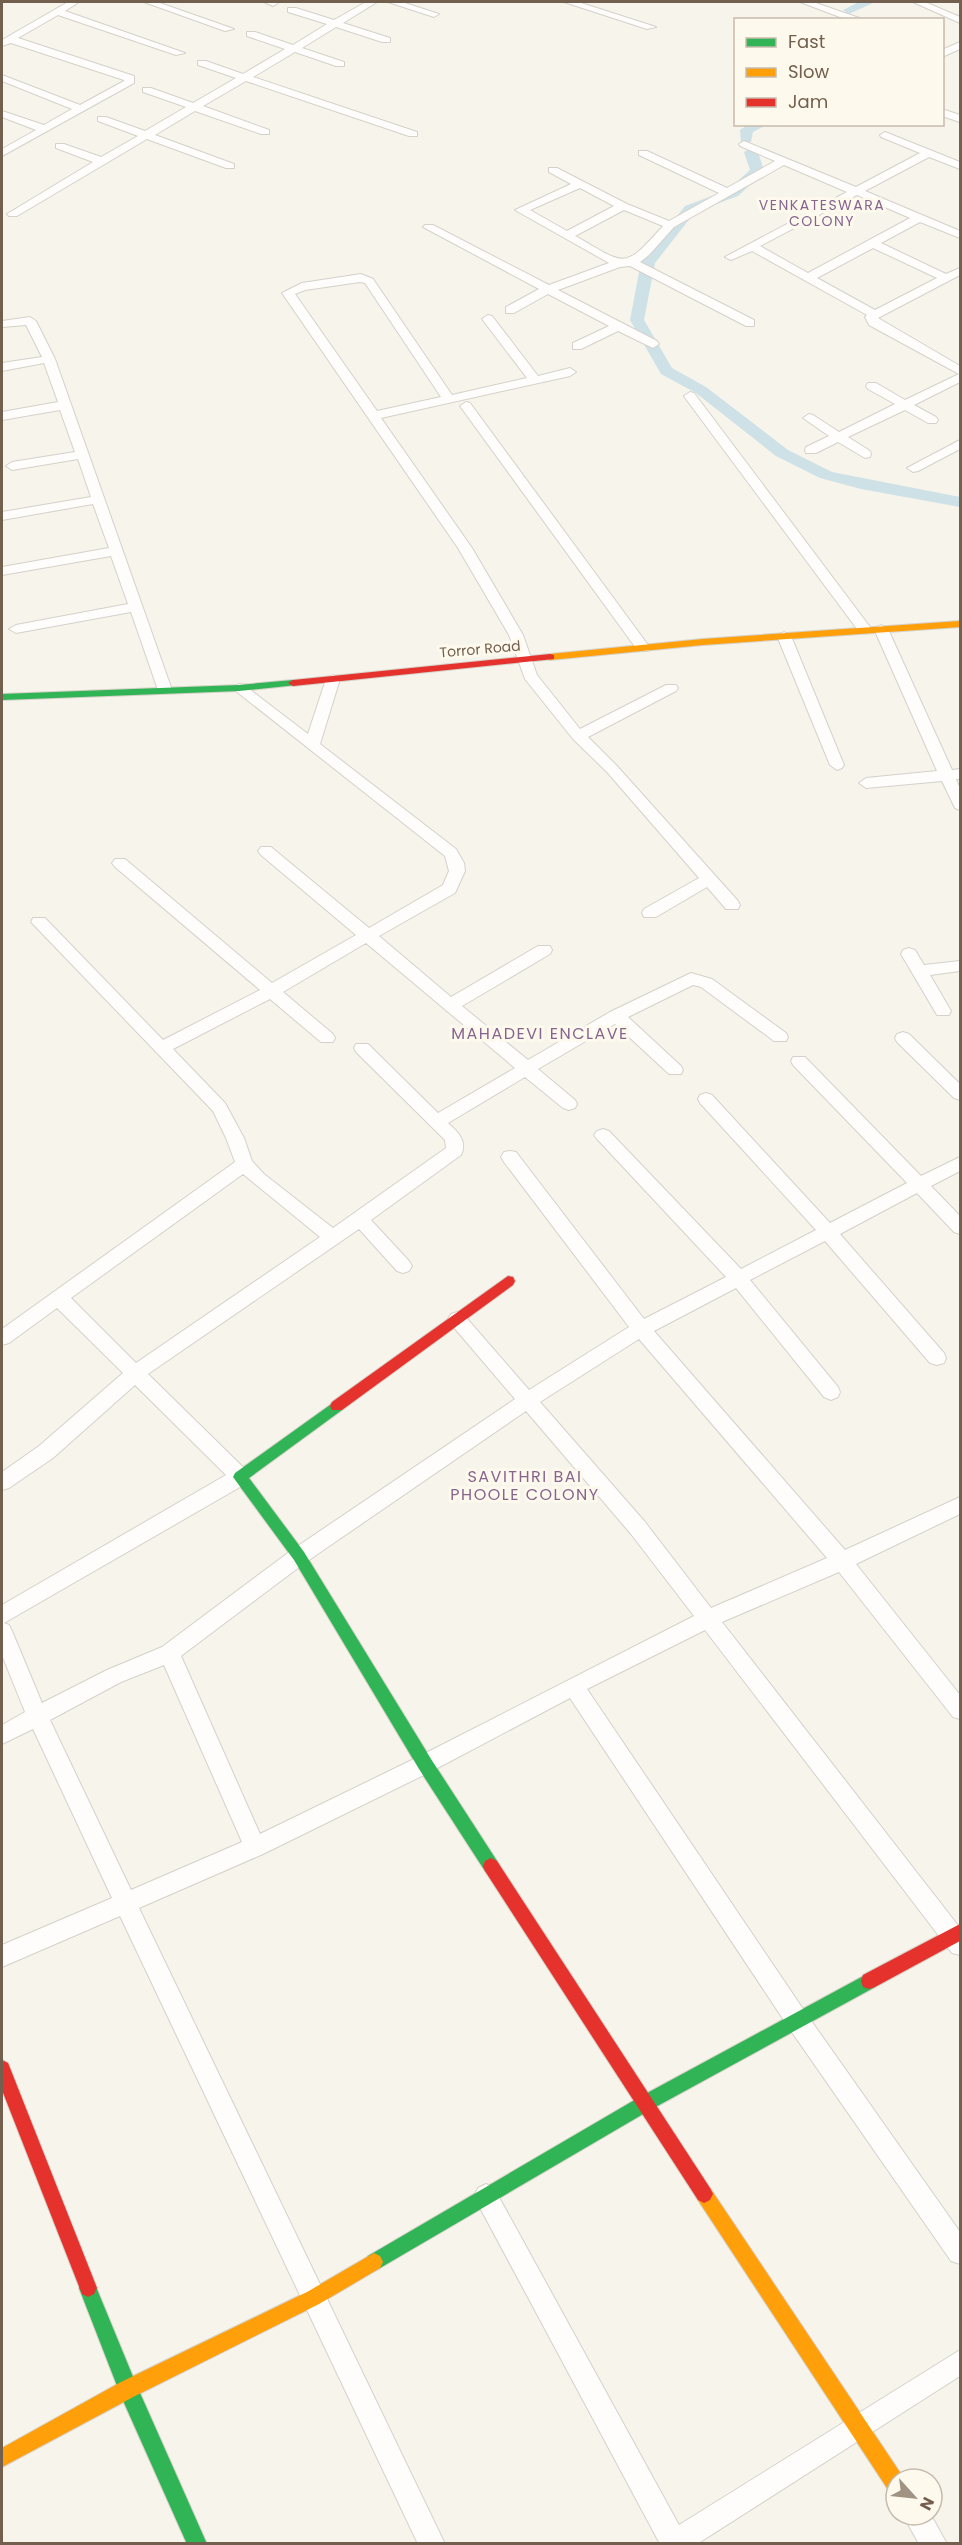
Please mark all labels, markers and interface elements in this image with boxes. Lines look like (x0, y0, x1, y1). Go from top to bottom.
legend (734, 18, 944, 126)
text: Fast (788, 29, 825, 54)
text: Slow (788, 59, 830, 84)
text: Jam (788, 89, 828, 114)
district label: VENKATESWARA COLONY (759, 195, 885, 231)
street label: Torror Road (439, 635, 521, 663)
district label: MAHADEVI ENCLAVE (451, 1022, 629, 1045)
district label: SAVITHRI BAI PHOOLE COLONY (450, 1465, 600, 1506)
north arrow (884, 2467, 944, 2527)
text: N (914, 2493, 940, 2514)

